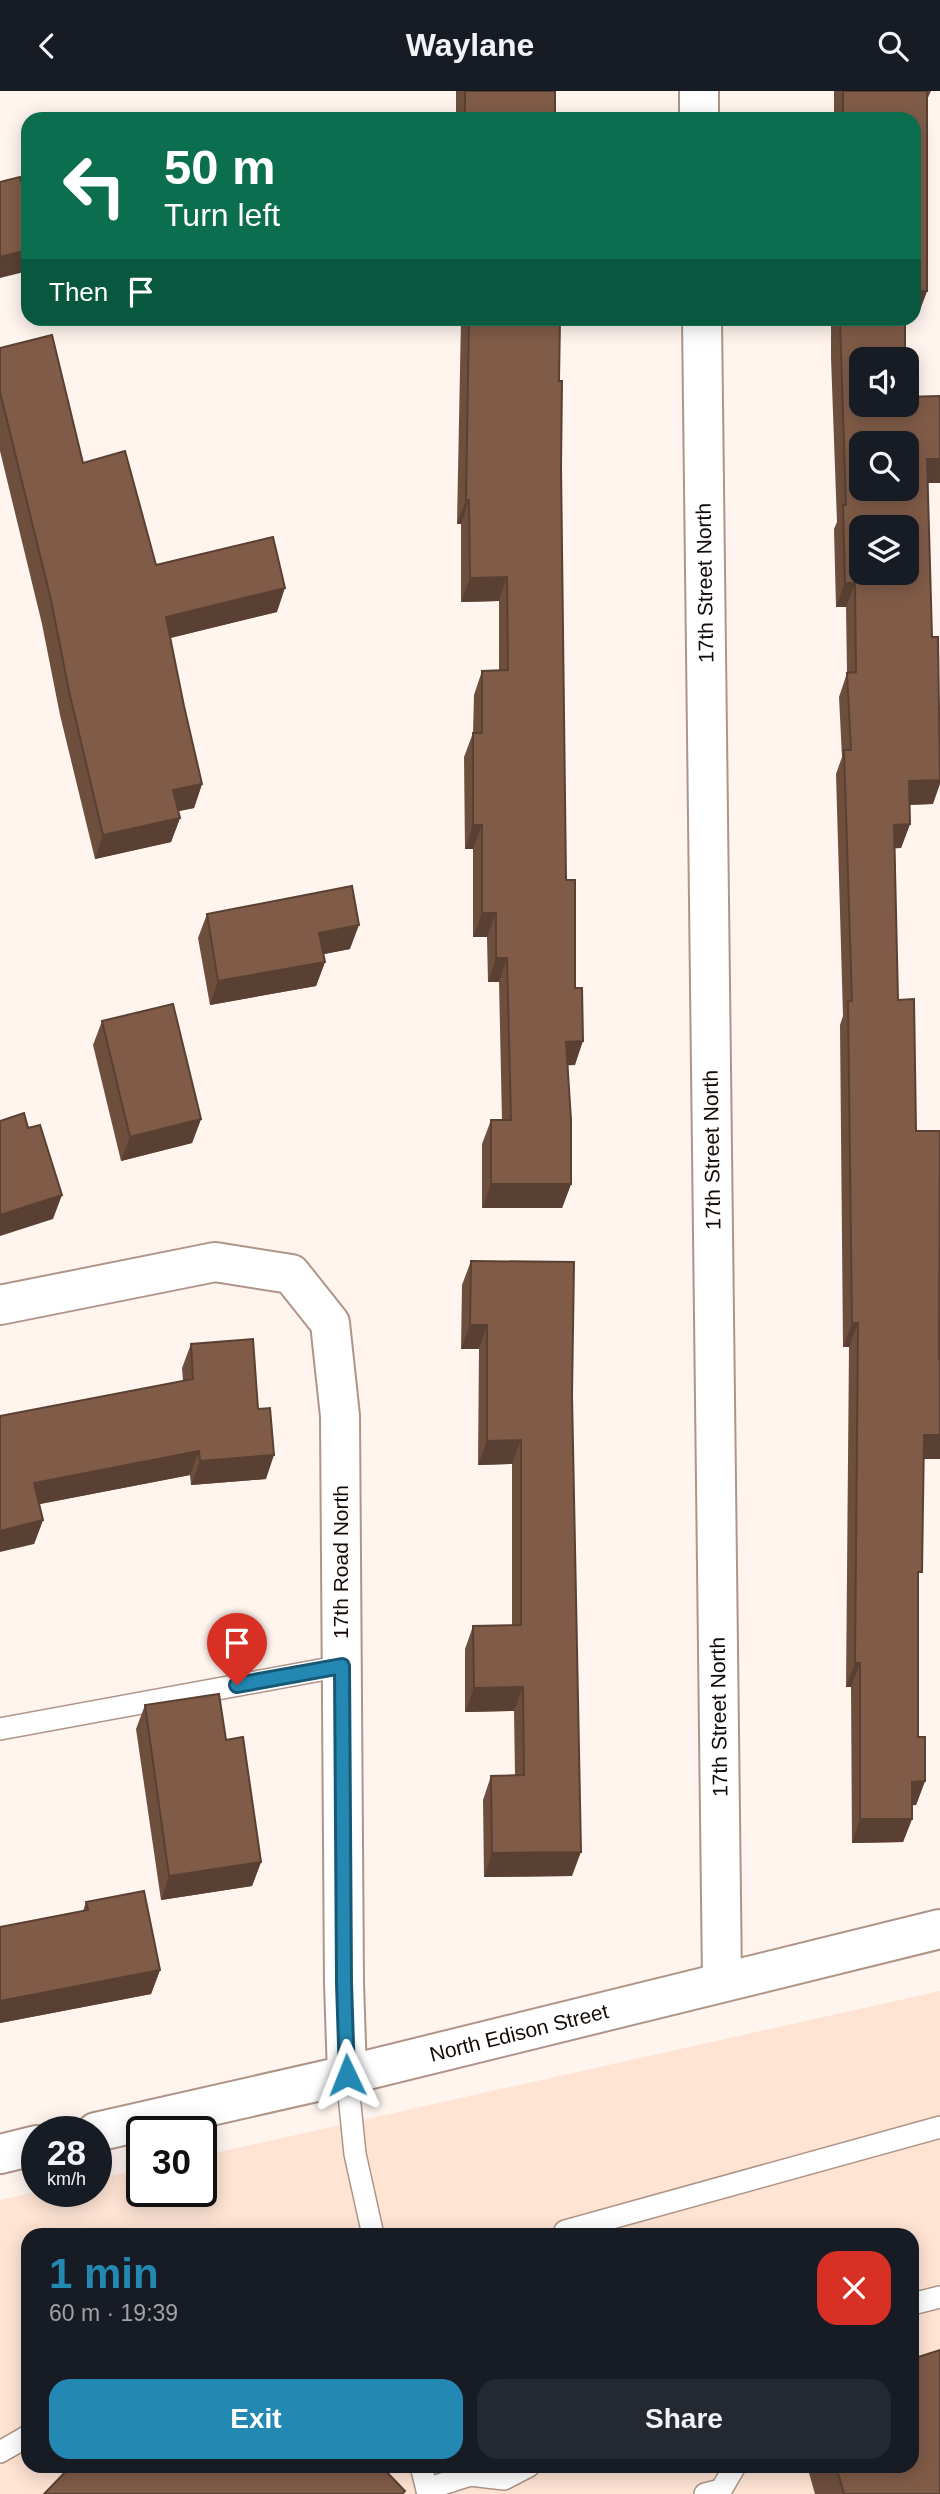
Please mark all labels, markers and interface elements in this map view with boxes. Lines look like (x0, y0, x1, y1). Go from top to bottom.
icon: back (28, 27, 66, 65)
text: Waylane (406, 27, 534, 63)
icon: search (874, 27, 912, 65)
icon: left (49, 140, 140, 231)
text: 50 m (164, 140, 276, 194)
text: Turn left (164, 197, 280, 233)
icon: arrive (122, 273, 160, 311)
text: Then (49, 277, 108, 307)
map controls (849, 347, 919, 585)
button: sound (849, 347, 919, 417)
button: search (849, 431, 919, 501)
street label: 17th Street North (692, 503, 717, 663)
button: layers (849, 515, 919, 585)
street label: 17th Street North (699, 1070, 724, 1230)
street label: 17th Road North (329, 1485, 352, 1639)
pin (207, 1613, 267, 1685)
icon: arrive (218, 1624, 256, 1662)
street label: 17th Street North (706, 1637, 731, 1797)
street label: North Edison Street (427, 1999, 611, 2066)
position arrow (310, 2038, 384, 2112)
speed limit sign: 30 (126, 2116, 217, 2207)
text: 28 (47, 2133, 86, 2172)
text: km/h (47, 2169, 86, 2189)
text: 1 min (49, 2250, 159, 2297)
button: close (817, 2251, 891, 2325)
text: 60 m · 19:39 (49, 2300, 178, 2326)
button: Exit (49, 2379, 463, 2459)
button: Share (477, 2379, 891, 2459)

